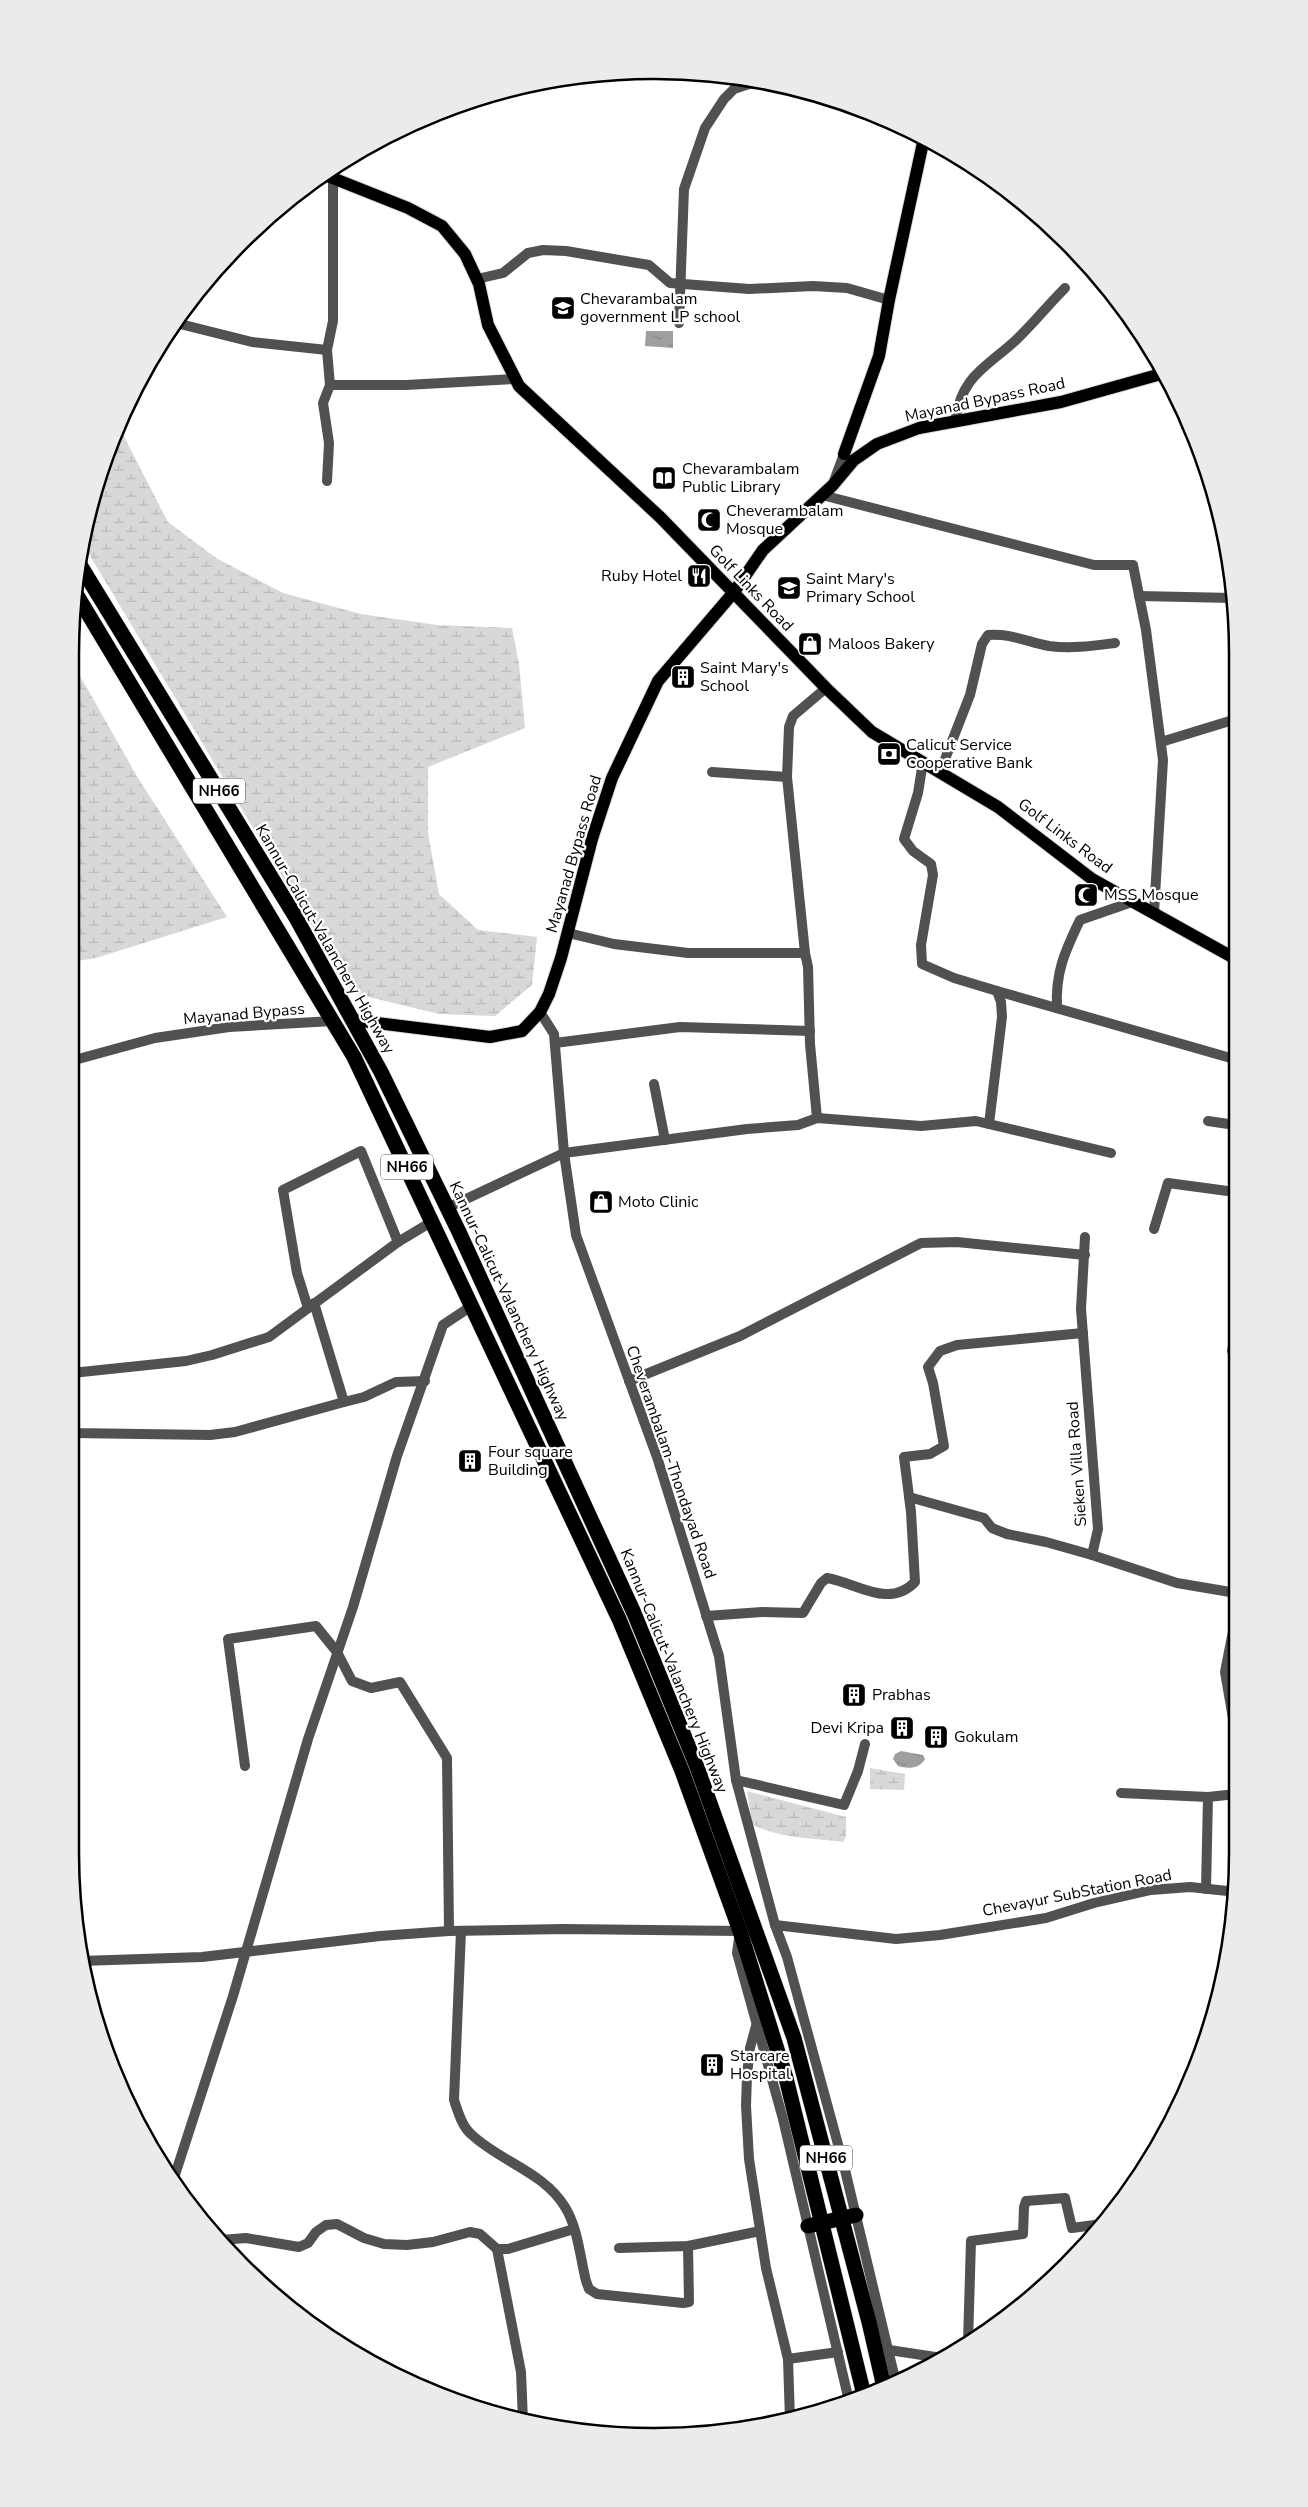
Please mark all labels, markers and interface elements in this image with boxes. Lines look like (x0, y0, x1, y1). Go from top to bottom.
place label: Chevarambalam government LP school (580, 288, 741, 328)
school or university icon: Chevarambalam government LP school (550, 295, 576, 321)
street label: Mayanad Bypass Road (903, 372, 1067, 428)
place label: Chevarambalam Public Library (682, 458, 799, 498)
library icon: Chevarambalam Public Library (651, 465, 677, 491)
place label: Cheverambalam Mosque (726, 500, 843, 540)
mosque icon: Cheverambalam Mosque (696, 507, 722, 533)
street label: Golf Links Road (704, 540, 798, 636)
restaurant icon: Ruby Hotel (686, 563, 712, 589)
place label: Ruby Hotel (601, 565, 682, 587)
place label: Saint Mary's Primary School (806, 568, 915, 608)
school or university icon: Saint Mary's Primary School (776, 575, 802, 601)
shop icon: Maloos Bakery (797, 631, 823, 657)
place label: Maloos Bakery (828, 633, 935, 655)
place label: Saint Mary's School (700, 657, 789, 697)
building icon: Saint Mary's School (670, 664, 696, 690)
place label: Calicut Service Cooperative Bank (906, 734, 1033, 774)
bank icon: Calicut Service Cooperative Bank (876, 741, 902, 767)
street label: Mayanad Bypass Road (541, 773, 607, 935)
road number: NH66 (193, 778, 245, 804)
street label: Golf Links Road (1013, 793, 1117, 879)
street label: Kannur-Calicut-Valanchery Highway (250, 820, 400, 1058)
mosque icon: MSS Mosque (1073, 882, 1099, 908)
place label: MSS Mosque (1104, 884, 1199, 906)
street label: Mayanad Bypass (182, 998, 306, 1030)
road number: NH66 (381, 1154, 433, 1180)
street label: Kannur-Calicut-Valanchery Highway (444, 1178, 575, 1425)
shop icon: Moto Clinic (588, 1189, 614, 1215)
place label: Moto Clinic (618, 1191, 699, 1213)
street label: Cheverambalam-Thondayad Road (621, 1343, 721, 1581)
street label: Sieken Villa Road (1062, 1401, 1092, 1527)
place label: Four square Building (488, 1441, 573, 1481)
building icon: Four square Building (457, 1448, 483, 1474)
street label: Kannur-Calicut-Valanchery Highway (615, 1546, 734, 1797)
building icon: Prabhas (841, 1682, 867, 1708)
place label: Prabhas (872, 1684, 931, 1706)
building icon: Devi Kripa (889, 1715, 915, 1741)
place label: Devi Kripa (810, 1717, 884, 1739)
building icon: Gokulam (923, 1724, 949, 1750)
place label: Gokulam (954, 1726, 1018, 1748)
street label: Chevayur SubStation Road (980, 1864, 1174, 1922)
place label: Starcare Hospital (730, 2045, 791, 2085)
building icon: Starcare Hospital (699, 2052, 725, 2078)
road number: NH66 (800, 2146, 852, 2170)

